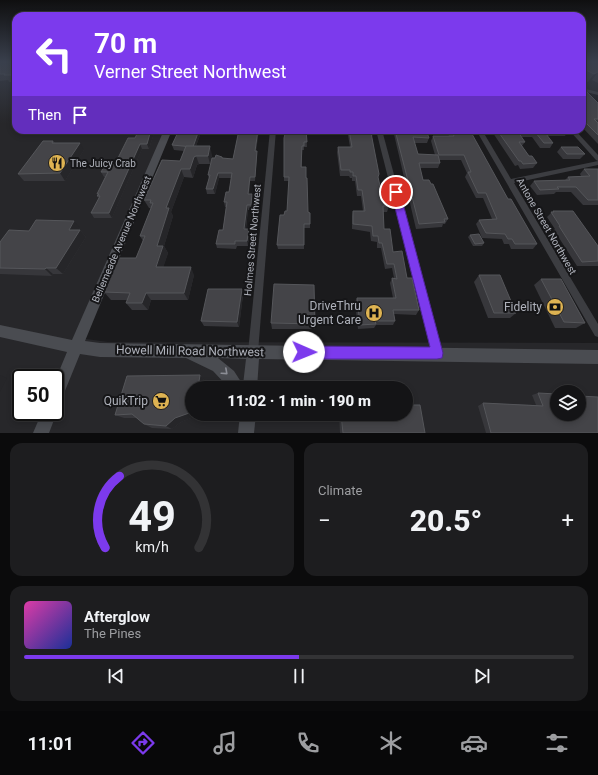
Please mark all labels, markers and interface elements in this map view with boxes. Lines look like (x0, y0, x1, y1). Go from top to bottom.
text: 70 m (94, 27, 157, 60)
icon: left (28, 28, 80, 80)
text: Verner Street Northwest (94, 61, 286, 82)
icon: arrive (69, 104, 91, 126)
text: Then (28, 106, 61, 124)
restaurant icon: The Juicy Crab (47, 153, 67, 173)
place label: The Juicy Crab (70, 158, 136, 169)
street label: Bellemeade Avenue Northwest (90, 174, 153, 304)
pin (379, 175, 413, 209)
street label: Antone Street Northwest (514, 176, 579, 276)
icon: arrive (385, 181, 407, 203)
street label: Holmes Street Northwest (242, 184, 263, 296)
bank icon: Fidelity (545, 297, 565, 317)
place label: DriveThru Urgent Care (298, 299, 361, 327)
place label: Fidelity (504, 300, 542, 314)
hospital icon: DriveThru Urgent Care (364, 303, 384, 323)
position arrow (283, 331, 325, 373)
street label: Howell Mill Road Northwest (116, 343, 264, 359)
one-way arrow (220, 367, 227, 374)
speed limit sign: 50 (12, 369, 64, 421)
map controls (550, 385, 586, 421)
button: layers (550, 385, 586, 421)
supermarket icon: QuikTrip (151, 391, 171, 411)
text: 11:02 · 1 min · 190 m (227, 392, 371, 410)
place label: QuikTrip (104, 394, 148, 408)
text: Climate (318, 483, 362, 498)
text: 49 (128, 491, 176, 540)
text: 20.5° (410, 503, 482, 538)
text: − (318, 508, 331, 533)
text: + (562, 508, 574, 533)
text: km/h (135, 538, 169, 554)
text: Afterglow (84, 608, 150, 626)
text: The Pines (84, 626, 141, 641)
icon: previous (105, 665, 127, 687)
icon: pause (288, 665, 310, 687)
icon: next (471, 665, 493, 687)
icon: directions (129, 729, 157, 757)
icon: music (211, 729, 239, 757)
icon: phone (294, 729, 322, 757)
icon: climate (377, 729, 405, 757)
icon: car (460, 729, 488, 757)
icon: filters (543, 729, 571, 757)
text: 11:01 (27, 733, 74, 754)

